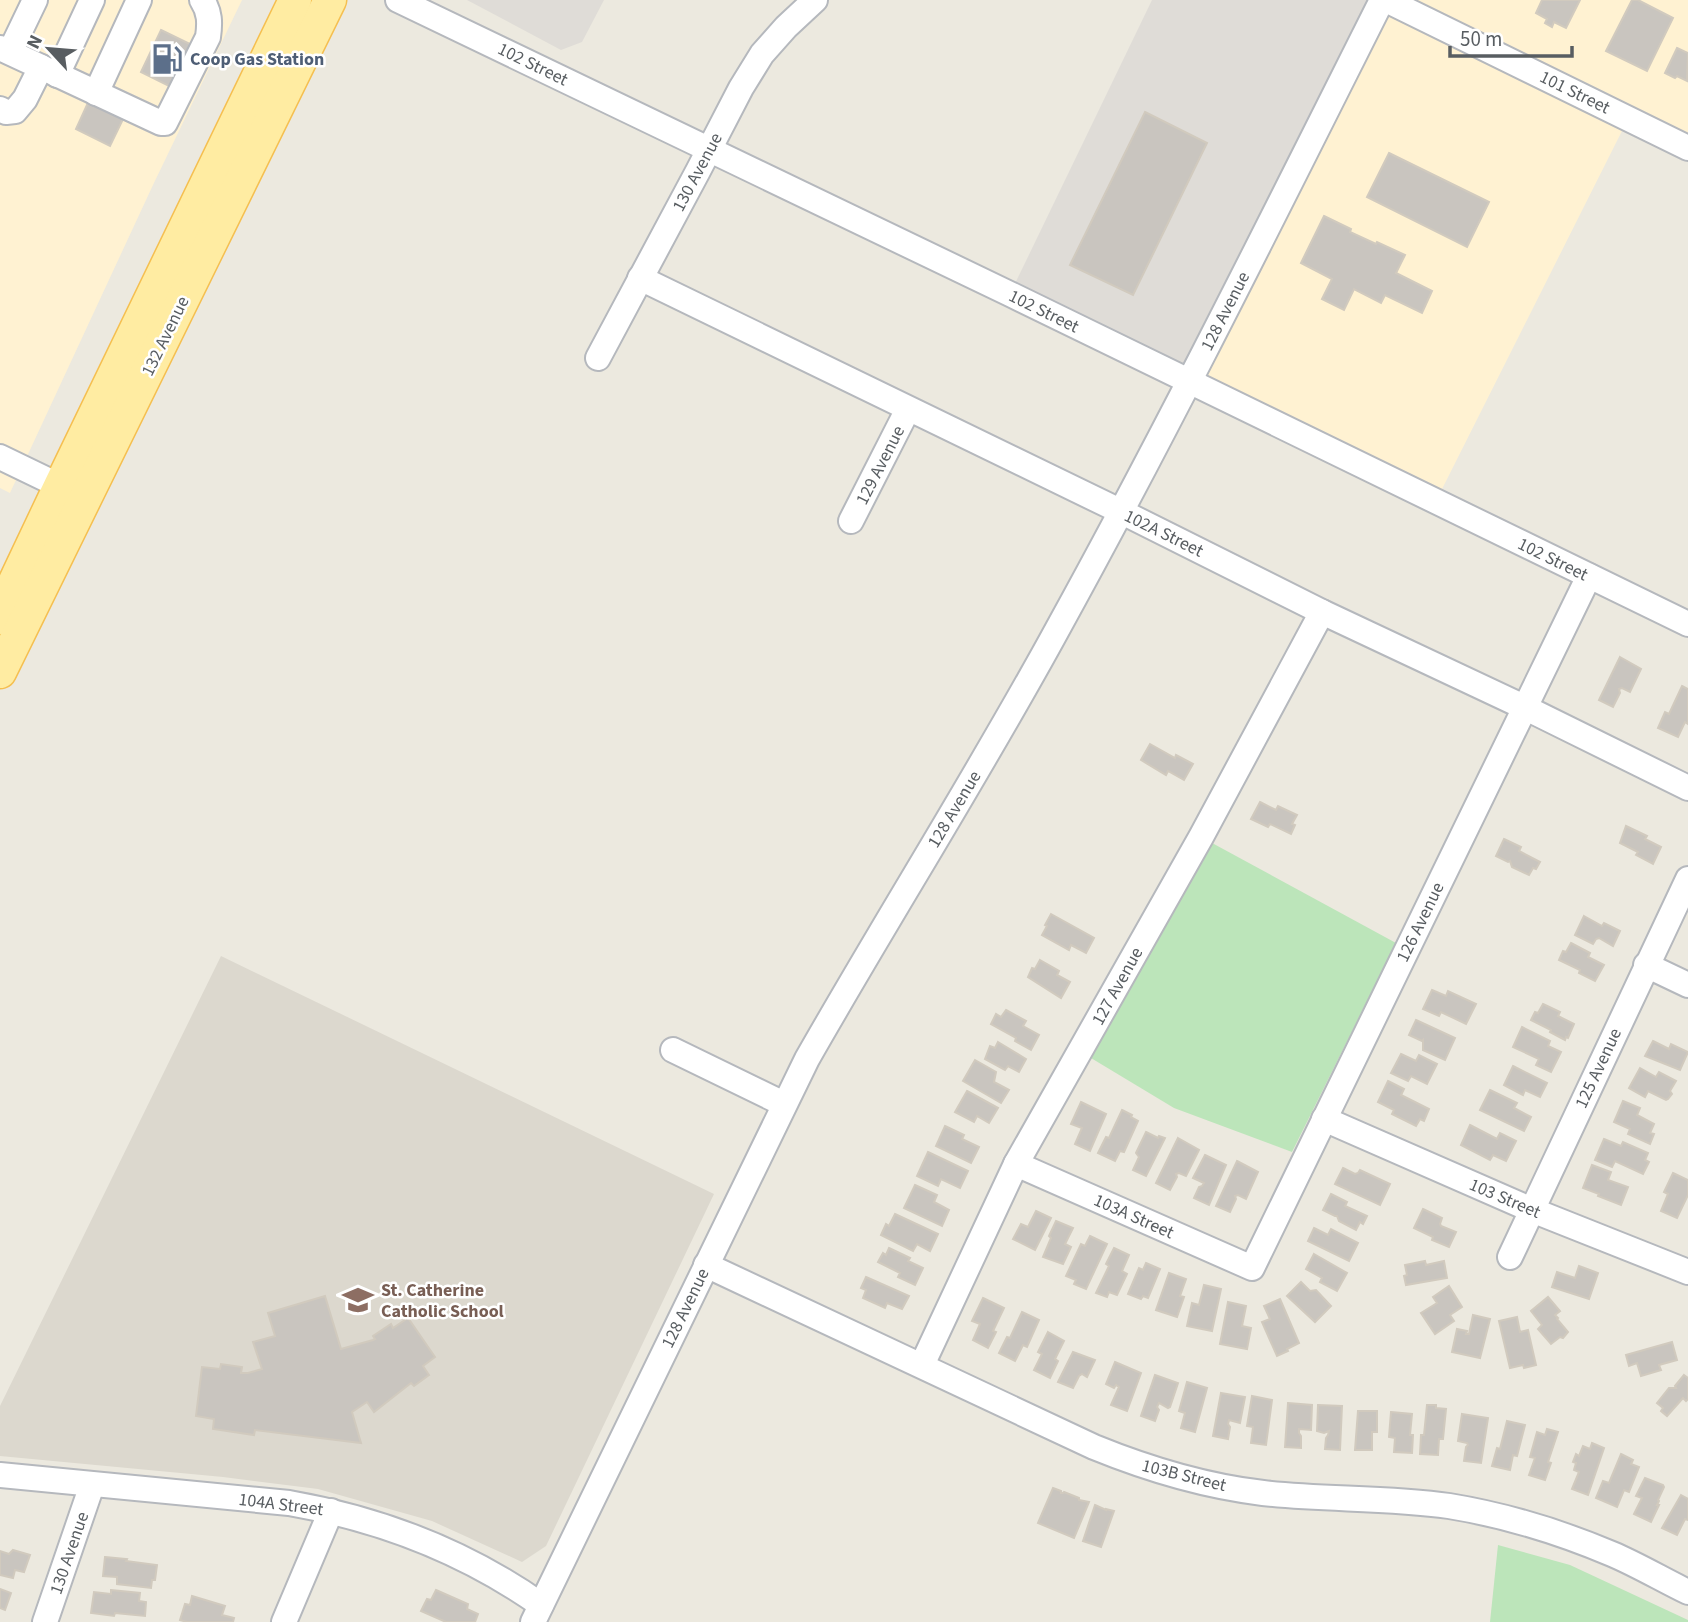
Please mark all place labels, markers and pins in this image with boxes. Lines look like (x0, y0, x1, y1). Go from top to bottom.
fuel station icon: Coop Gas Station (150, 42, 184, 76)
place label: Coop Gas Station (190, 47, 324, 72)
place label: St. Catherine Catholic School (381, 1278, 504, 1324)
school or university icon: St. Catherine Catholic School (341, 1283, 375, 1317)

